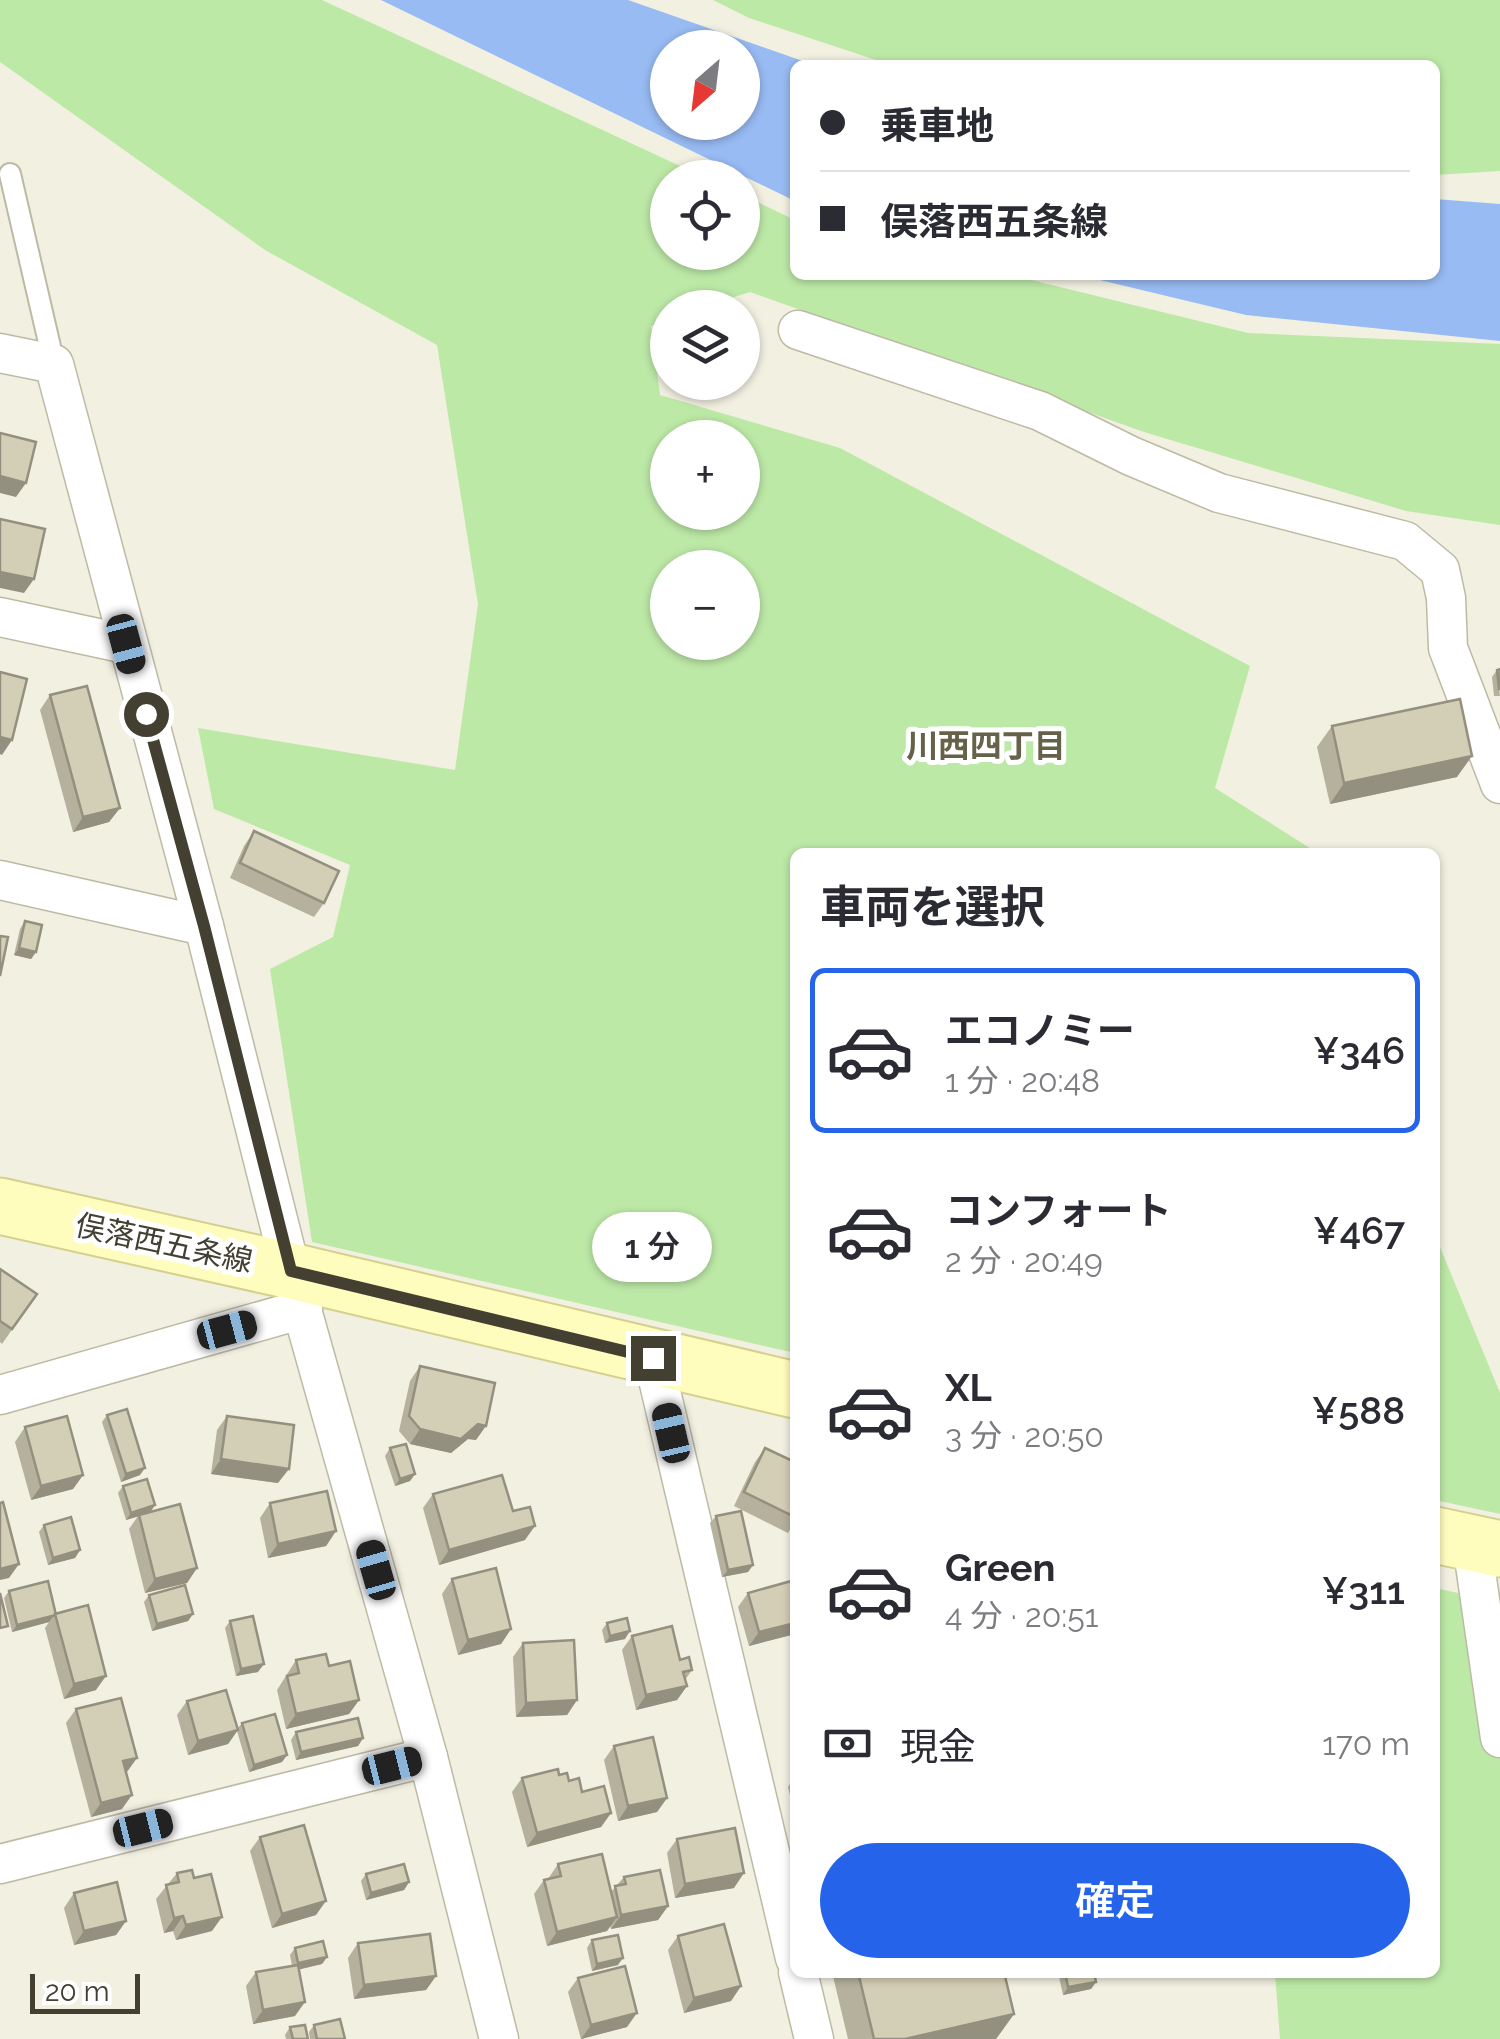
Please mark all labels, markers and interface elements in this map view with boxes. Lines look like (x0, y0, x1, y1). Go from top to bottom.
north arrow (650, 30, 760, 140)
map controls (650, 30, 760, 660)
text: 乗車地 (880, 103, 994, 148)
button: locate (650, 160, 760, 270)
text: 俣落西五条線 (880, 199, 1108, 244)
button: layers (650, 290, 760, 400)
button: + (650, 420, 760, 530)
button: − (650, 550, 760, 660)
car (104, 611, 148, 677)
route start (124, 692, 169, 737)
district label: 川西四丁目 (906, 727, 1066, 764)
text: 車両を選択 (820, 881, 1045, 934)
icon: car (825, 1006, 915, 1096)
text: エコノミー (945, 1008, 1135, 1053)
text: ¥346 (1313, 1028, 1405, 1073)
text: 1 分 · 20:48 (945, 1062, 1100, 1099)
icon: car (825, 1186, 915, 1276)
text: コンフォート (945, 1188, 1172, 1233)
street label: 俣落西五条線 (72, 1207, 256, 1279)
text: ¥467 (1313, 1208, 1405, 1253)
callout: 1 分 (593, 1213, 713, 1283)
text: 1 分 (625, 1228, 679, 1265)
text: 2 分 · 20:49 (945, 1242, 1103, 1279)
car (194, 1308, 260, 1352)
route end (631, 1336, 676, 1381)
text: XL (945, 1365, 992, 1410)
icon: car (825, 1366, 915, 1456)
text: ¥588 (1312, 1388, 1405, 1433)
car (650, 1400, 692, 1466)
text: 3 分 · 20:50 (945, 1417, 1104, 1454)
car (353, 1537, 399, 1603)
text: Green (945, 1545, 1055, 1590)
icon: car (825, 1546, 915, 1636)
text: ¥311 (1322, 1568, 1405, 1613)
text: 4 分 · 20:51 (945, 1597, 1098, 1634)
icon: cash (820, 1716, 875, 1771)
text: 現金 (900, 1724, 976, 1769)
text: 170 m (1322, 1725, 1410, 1762)
car (359, 1744, 425, 1788)
car (110, 1806, 176, 1850)
button: 確定 (820, 1843, 1410, 1958)
scale bar (30, 1969, 140, 2014)
text: 20 m (45, 1975, 110, 2008)

